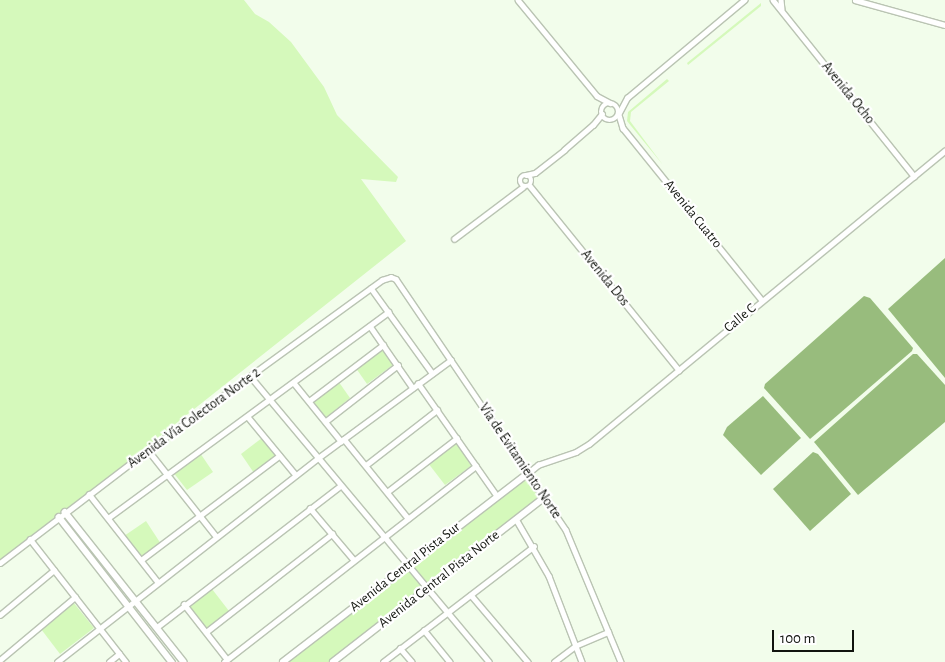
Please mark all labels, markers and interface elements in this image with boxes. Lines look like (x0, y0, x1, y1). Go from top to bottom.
street label: Avenida Ocho (818, 59, 878, 127)
street label: Avenida Cuatro (660, 176, 726, 252)
street label: Avenida Dos (577, 246, 633, 310)
street label: Calle C (721, 300, 759, 336)
street label: Avenida Vía Colectora Norte 2 (124, 364, 264, 472)
street label: Vía de Evitamiento Norte (475, 400, 565, 522)
street label: Avenida Central Pista Sur (346, 519, 464, 615)
street label: Avenida Central Pista Norte (375, 527, 503, 631)
scale bar (775, 620, 858, 652)
text: 100 m (780, 631, 815, 646)

